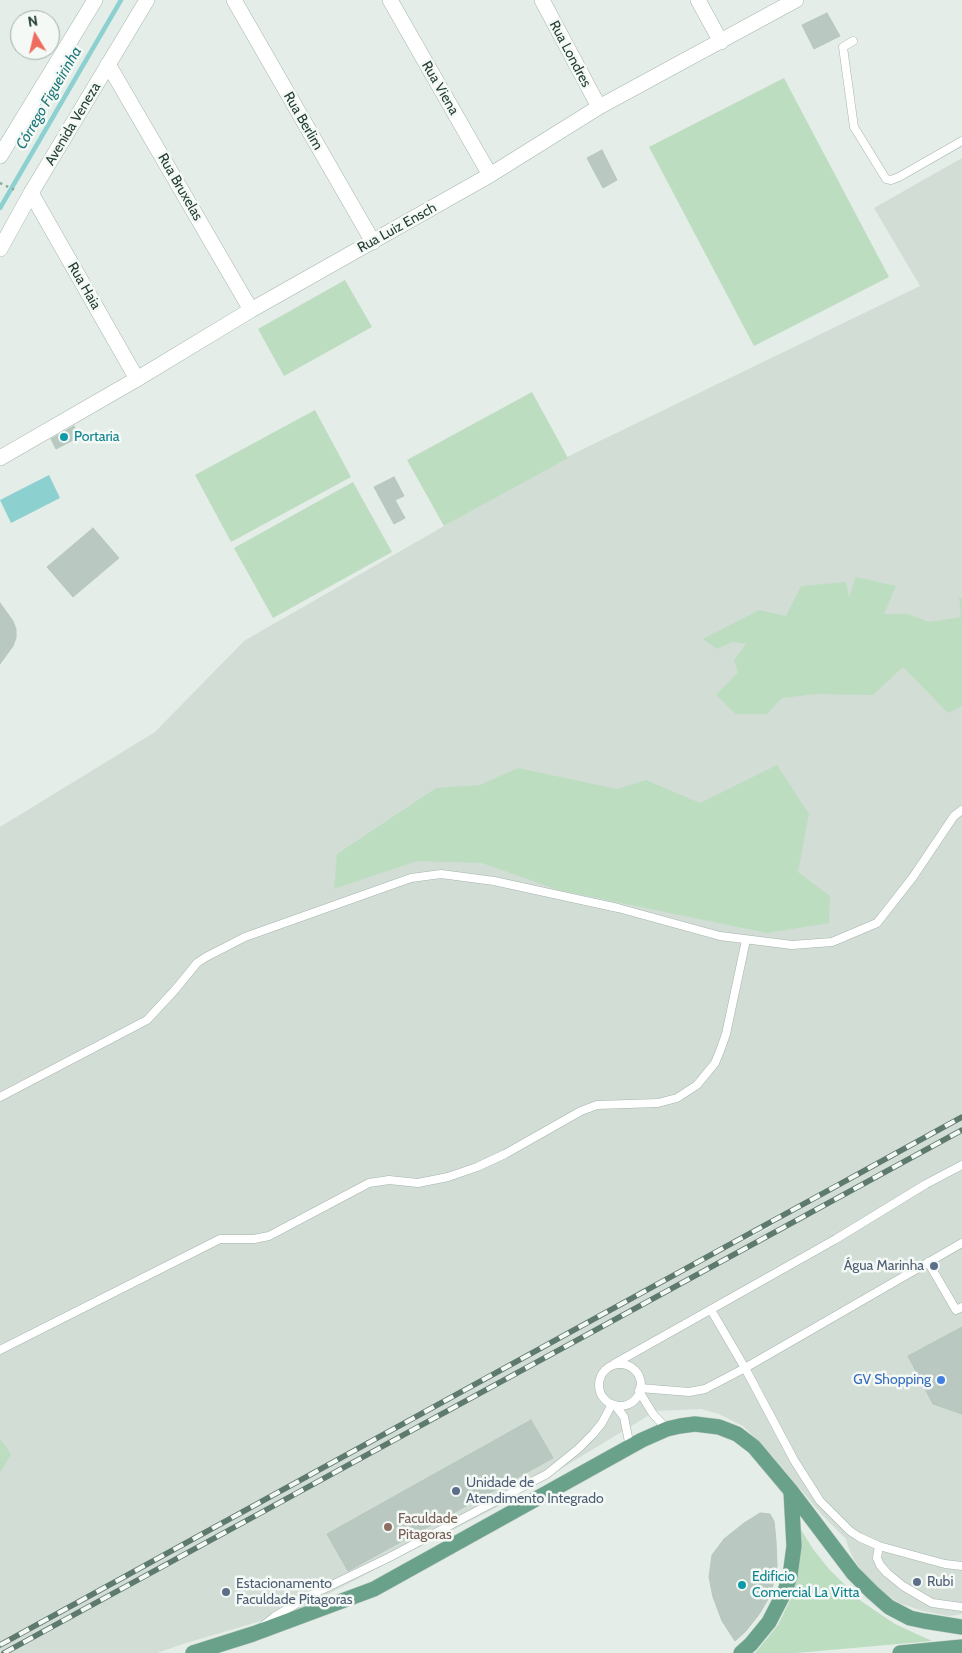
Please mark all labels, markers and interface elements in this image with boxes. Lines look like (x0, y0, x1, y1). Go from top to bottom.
north arrow (10, 10, 60, 60)
text: N (27, 12, 39, 31)
street label: Rua Londres (545, 18, 595, 90)
water label: Córrego Figueirinha (12, 43, 86, 153)
street label: Rua Viena (418, 58, 462, 118)
street label: Avenida Veneza (42, 80, 104, 168)
street label: Rua Berlim (280, 89, 326, 153)
street label: Rua Bruxelas (154, 150, 206, 224)
street label: Rua Luiz Ensch (355, 199, 439, 257)
street label: Rua Haia (64, 259, 104, 313)
place label: Portaria (74, 429, 119, 445)
marker: Portaria (58, 431, 70, 443)
place label: Água Marinha (844, 1258, 924, 1274)
marker: Água Marinha (928, 1260, 940, 1272)
place label: GV Shopping (853, 1372, 931, 1388)
marker: GV Shopping (935, 1374, 947, 1386)
place label: Unidade de Atendimento Integrado (466, 1475, 604, 1508)
marker: Unidade de Atendimento Integrado (450, 1485, 462, 1497)
place label: Faculdade Pitagoras (398, 1511, 458, 1544)
marker: Faculdade Pitagoras (382, 1521, 394, 1533)
place label: Edificio Comercial La Vitta (752, 1569, 859, 1601)
place label: Rubi (927, 1574, 953, 1590)
place label: Estacionamento Faculdade Pitagoras (236, 1576, 353, 1608)
marker: Rubi (911, 1576, 923, 1588)
marker: Edificio Comercial La Vitta (736, 1579, 748, 1591)
marker: Estacionamento Faculdade Pitagoras (220, 1586, 232, 1598)

